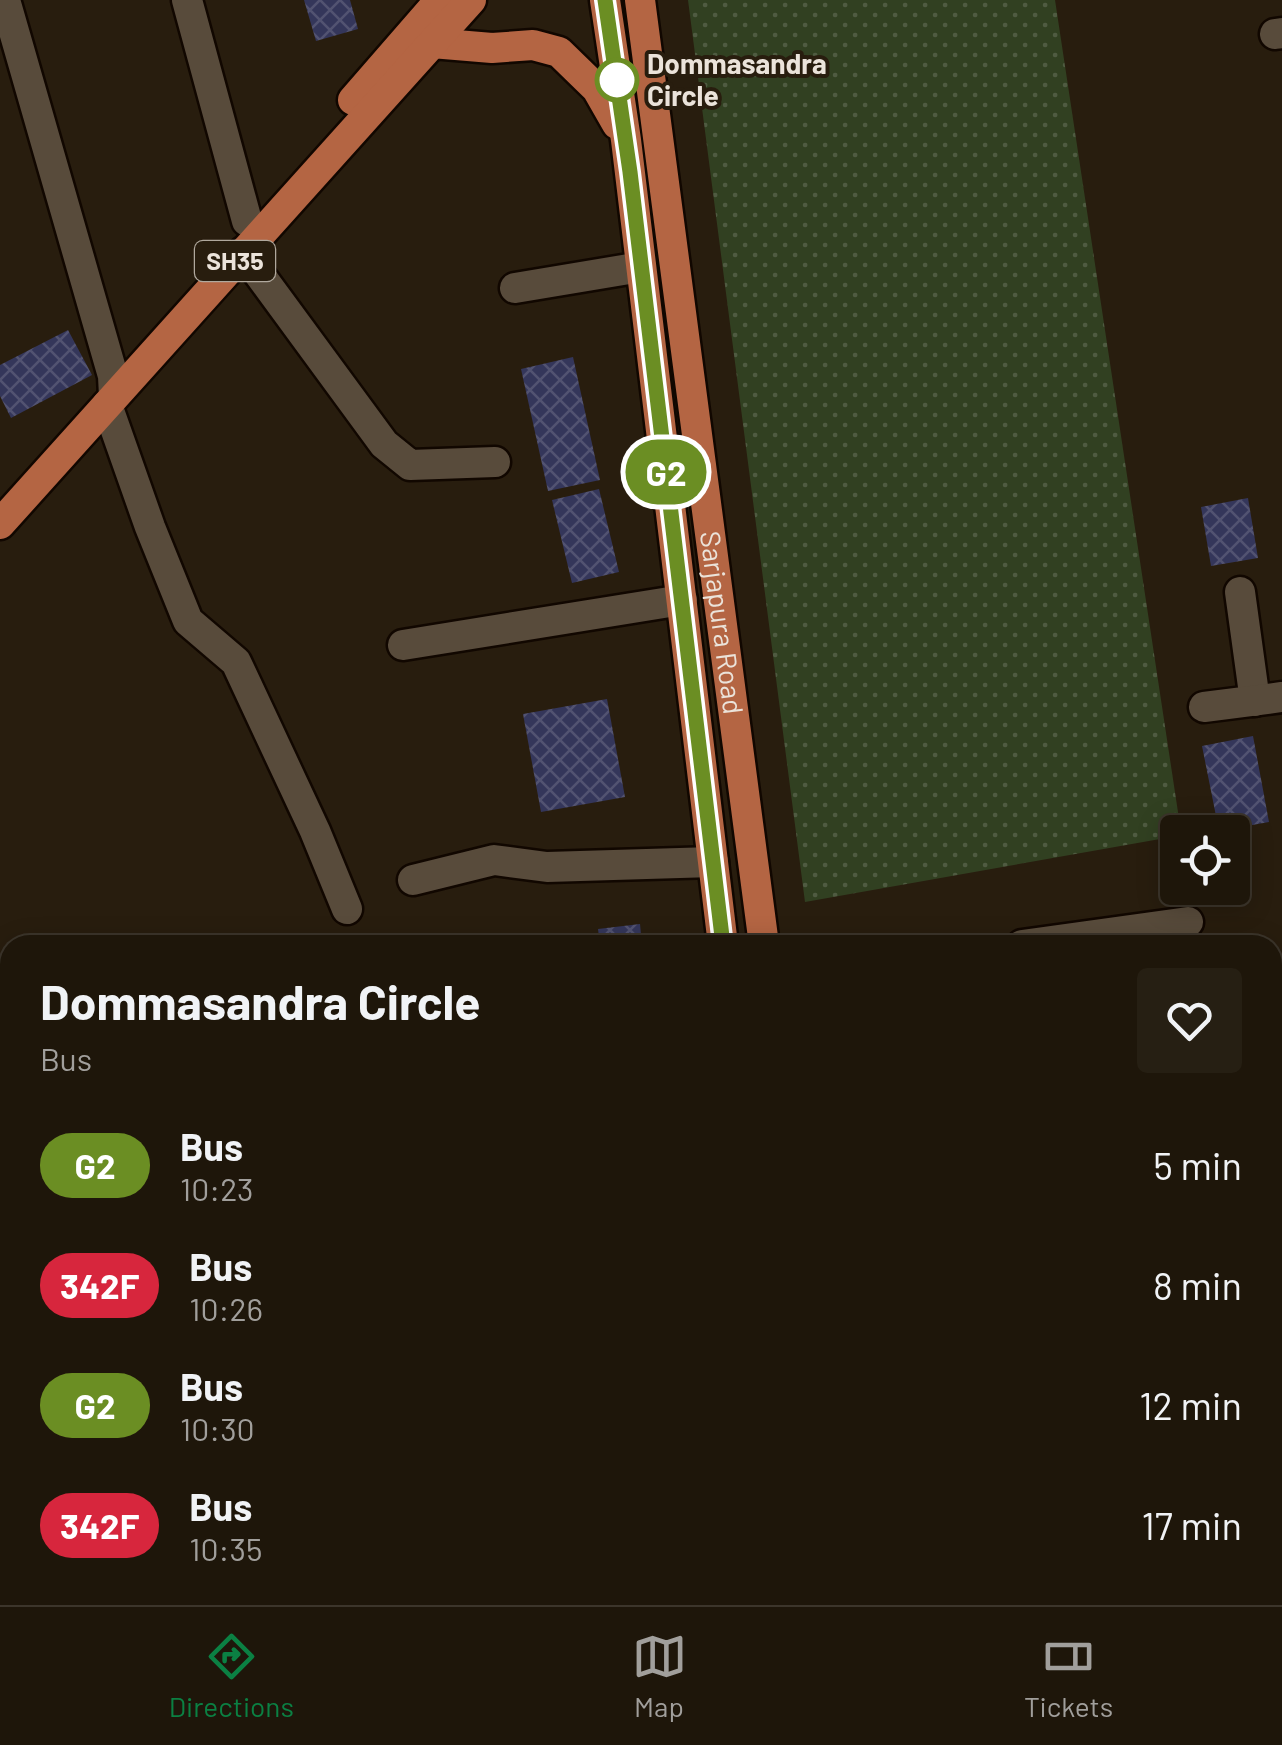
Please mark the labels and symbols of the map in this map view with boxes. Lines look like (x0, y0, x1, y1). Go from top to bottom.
place label: Dommasandra Circle (647, 46, 827, 112)
marker: Dommasandra Circle (596, 59, 638, 101)
road number: SH35 (195, 241, 275, 281)
line badge: G2 (621, 440, 711, 504)
street label: Sarjapura Road (694, 529, 752, 716)

